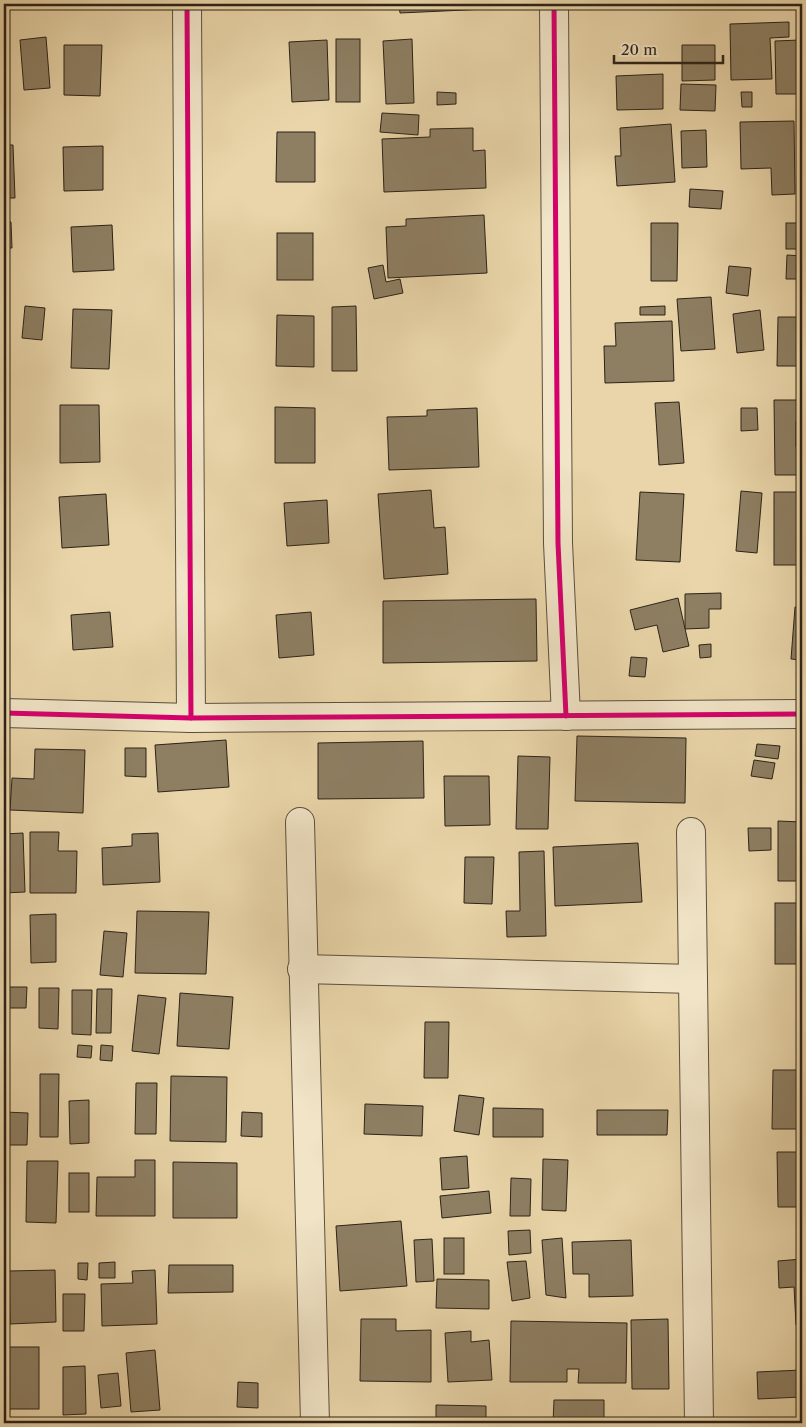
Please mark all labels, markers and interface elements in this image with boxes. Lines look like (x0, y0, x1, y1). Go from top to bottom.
scale bar (614, 32, 722, 64)
text: 20 m (621, 40, 657, 59)

